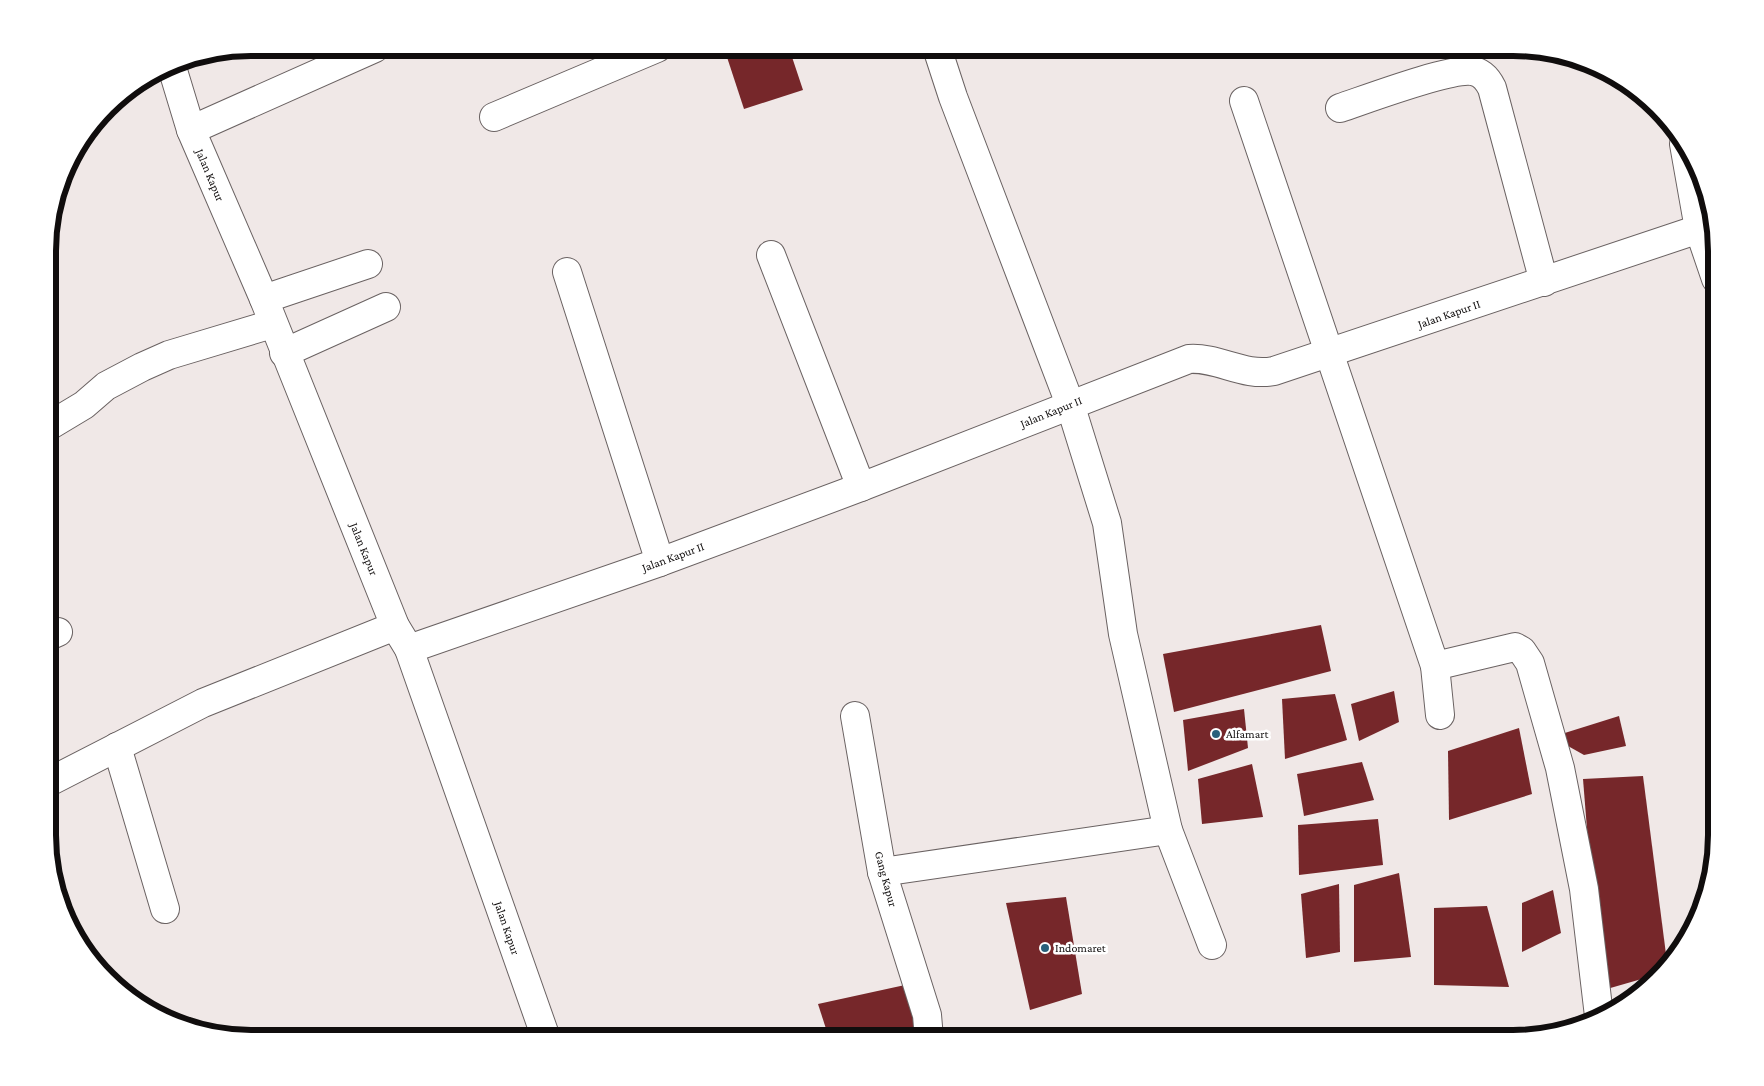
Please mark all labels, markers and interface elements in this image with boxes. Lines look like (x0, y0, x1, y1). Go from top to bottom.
street label: Jalan Kapur (192, 146, 228, 204)
street label: Jalan Kapur II (1415, 297, 1482, 332)
street label: Jalan Kapur II (1017, 393, 1084, 431)
street label: Jalan Kapur (347, 520, 381, 578)
street label: Jalan Kapur II (639, 539, 706, 575)
place label: Alfamart (1226, 727, 1270, 741)
marker: Alfamart (1210, 728, 1222, 740)
street label: Gang Kapur (872, 850, 900, 909)
street label: Jalan Kapur (491, 898, 523, 957)
place label: Indomaret (1055, 941, 1107, 955)
marker: Indomaret (1039, 942, 1051, 954)

